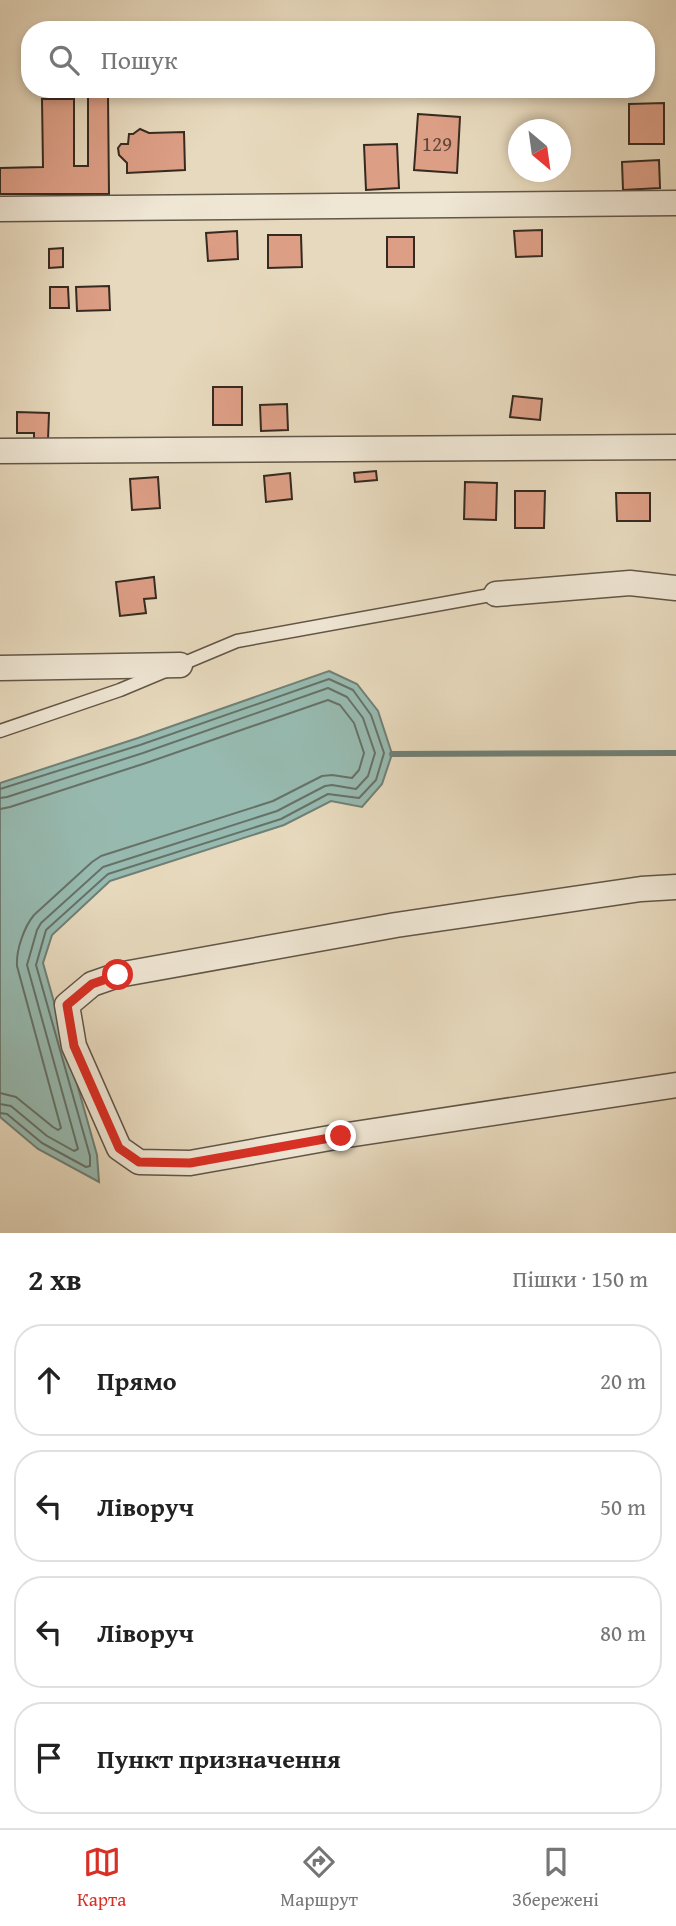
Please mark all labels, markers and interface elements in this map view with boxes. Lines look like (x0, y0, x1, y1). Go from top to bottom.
search box (21, 21, 655, 98)
text: Пошук (101, 40, 178, 79)
icon: search (45, 41, 83, 79)
north arrow (508, 119, 571, 182)
house number: 129 (422, 128, 452, 159)
route start (102, 959, 133, 990)
route end (325, 1120, 356, 1151)
text: 2 хв (28, 1257, 82, 1301)
text: Пішки · 150 m (513, 1262, 648, 1295)
icon: ahead (30, 1361, 68, 1399)
text: Прямо (97, 1361, 177, 1400)
text: 20 m (600, 1364, 646, 1397)
icon: left (30, 1487, 68, 1525)
text: Ліворуч (97, 1487, 194, 1526)
text: 50 m (600, 1490, 646, 1523)
icon: left (30, 1613, 68, 1651)
text: Ліворуч (97, 1613, 194, 1652)
text: 80 m (600, 1616, 646, 1649)
icon: arrive (30, 1739, 68, 1777)
text: Пункт призначення (97, 1739, 341, 1778)
tab: Карта (77, 1843, 126, 1913)
tab: Маршрут (280, 1843, 358, 1913)
tab: Збережені (512, 1843, 599, 1913)

